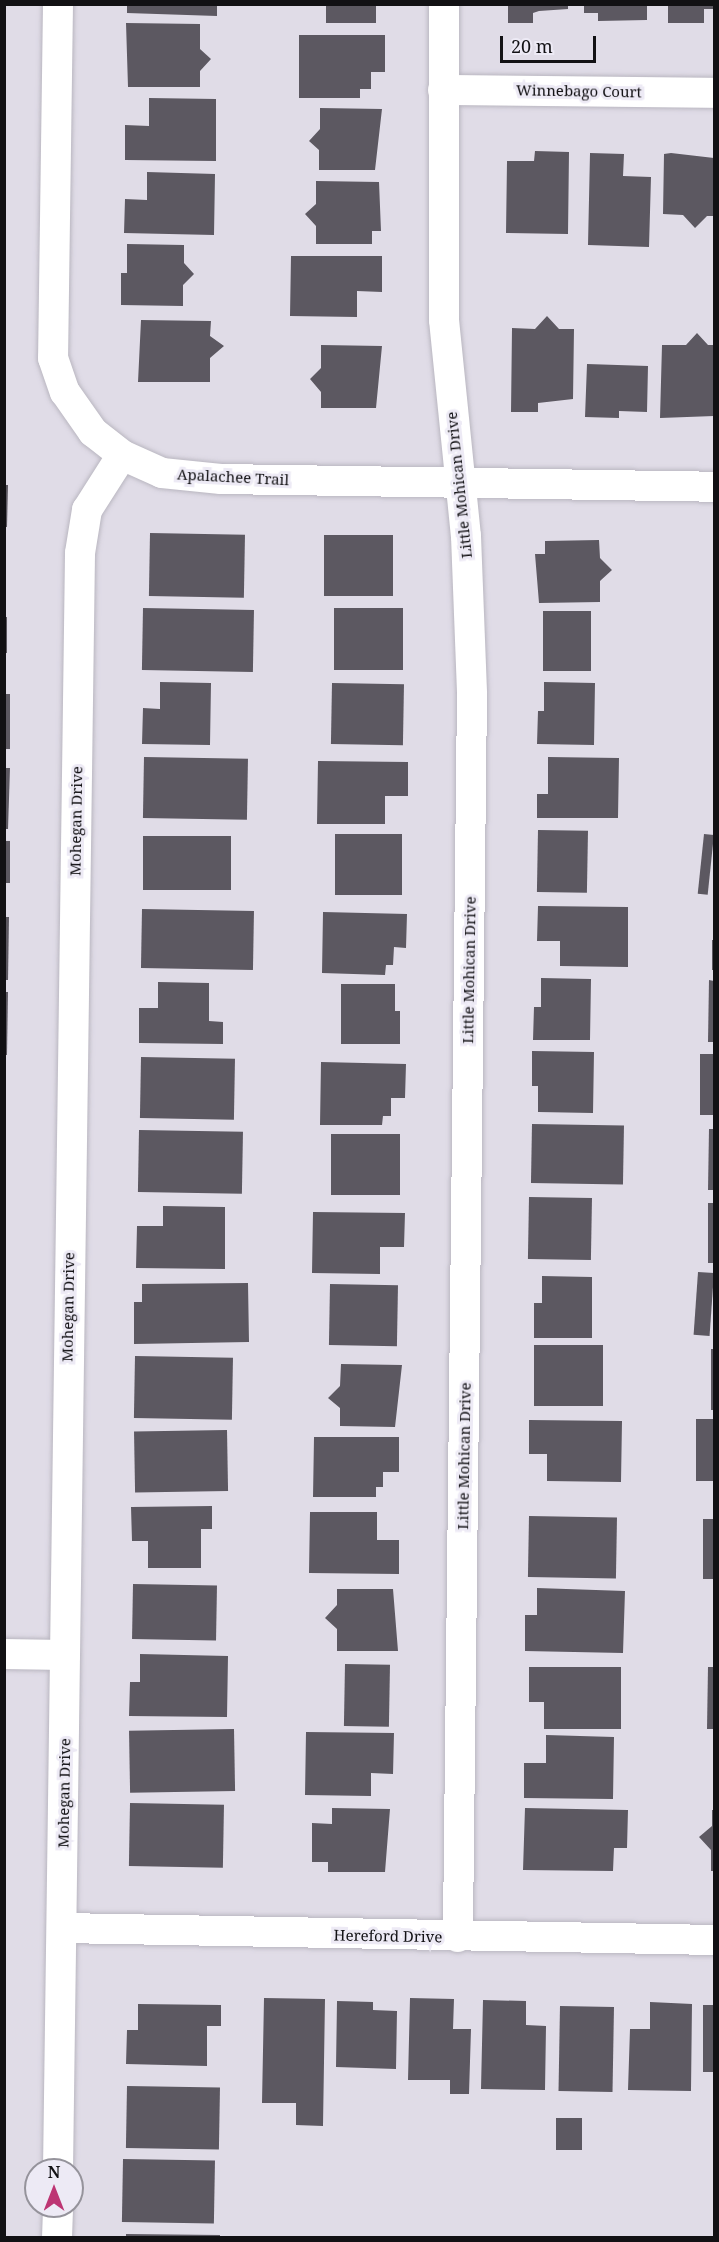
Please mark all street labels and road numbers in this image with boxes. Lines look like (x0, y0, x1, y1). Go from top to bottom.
street label: Winnebago Court (516, 81, 642, 101)
street label: Little Mohican Drive (442, 411, 476, 559)
street label: Apalachee Trail (177, 465, 289, 489)
street label: Mohegan Drive (66, 766, 86, 876)
street label: Little Mohican Drive (459, 896, 479, 1044)
street label: Mohegan Drive (58, 1252, 78, 1362)
street label: Little Mohican Drive (454, 1382, 474, 1530)
street label: Mohegan Drive (54, 1738, 74, 1848)
street label: Hereford Drive (333, 1926, 443, 1946)

